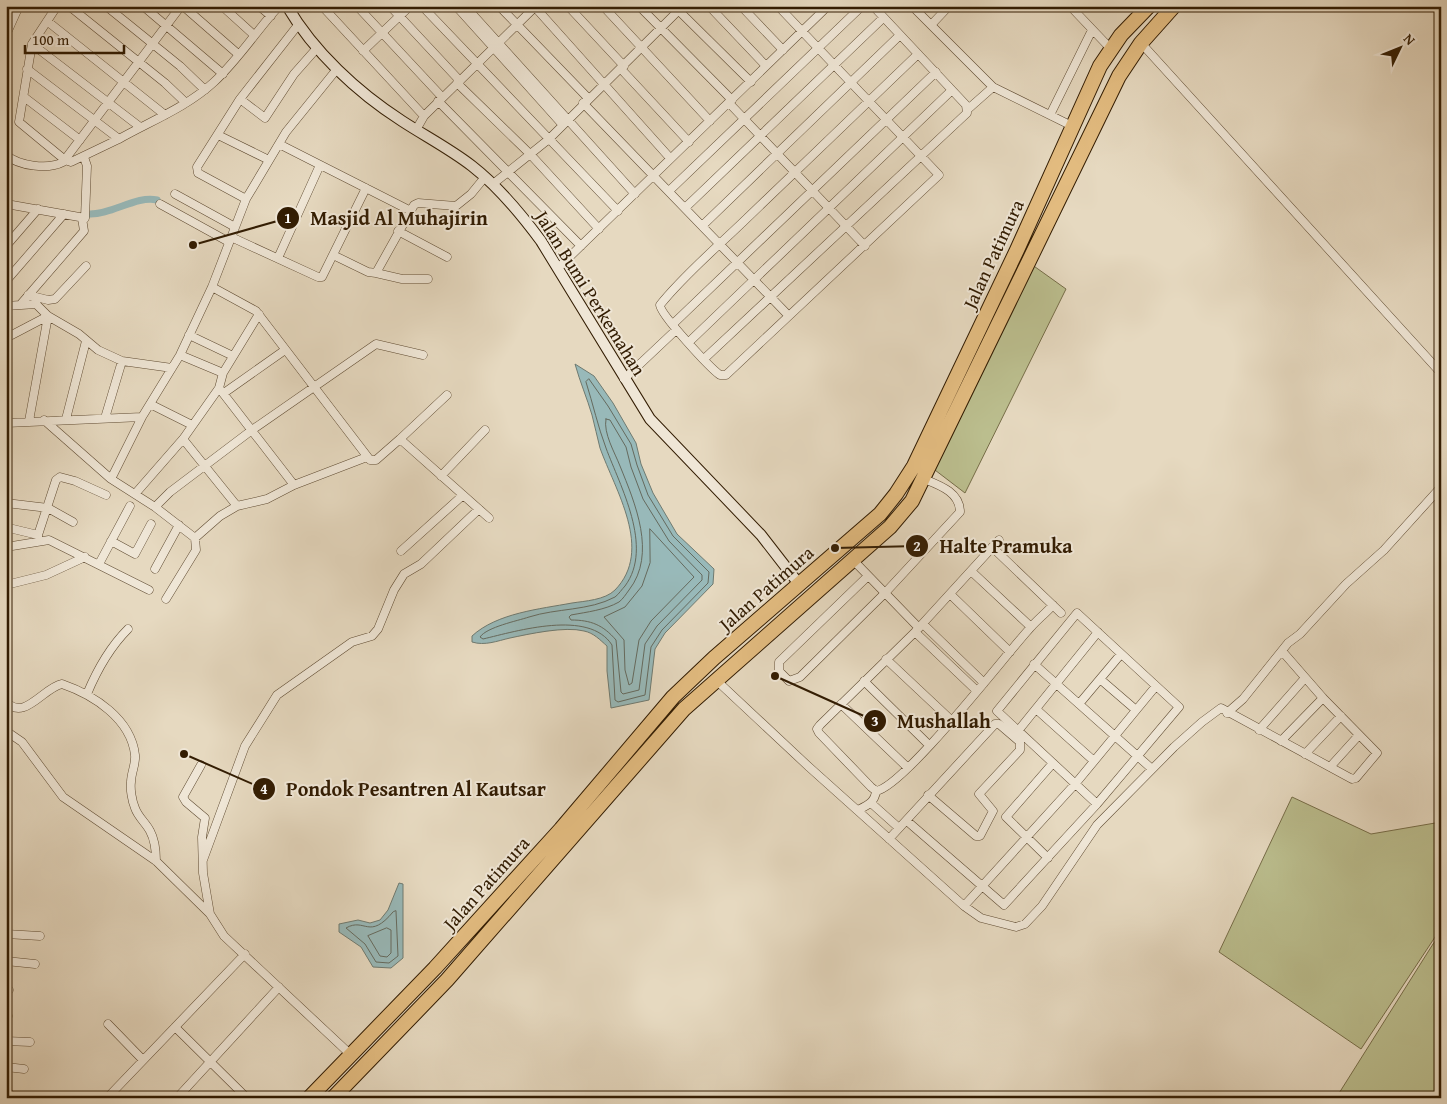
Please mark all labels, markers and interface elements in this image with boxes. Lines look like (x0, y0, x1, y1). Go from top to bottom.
scale bar (25, 22, 124, 54)
north arrow (1374, 22, 1424, 72)
text: 100 m (32, 29, 70, 50)
text: N (1399, 29, 1420, 50)
street label: Jalan Patimura (955, 195, 1031, 315)
callout: Masjid Al Muhajirin (276, 200, 498, 235)
text: Masjid Al Muhajirin (310, 203, 488, 232)
street label: Jalan Bumi Perkemahan (528, 203, 653, 381)
text: 1 (284, 207, 292, 228)
callout: Halte Pramuka (905, 528, 1083, 563)
text: Halte Pramuka (939, 531, 1073, 560)
text: 2 (913, 535, 921, 556)
street label: Jalan Patimura (711, 539, 820, 639)
callout: Mushallah (862, 704, 1001, 739)
text: Mushallah (897, 706, 991, 735)
text: 3 (871, 710, 879, 731)
callout: Pondok Pesantren Al Kautsar (251, 772, 556, 807)
text: Pondok Pesantren Al Kautsar (286, 774, 546, 803)
text: 4 (260, 778, 268, 799)
street label: Jalan Patimura (435, 830, 536, 938)

